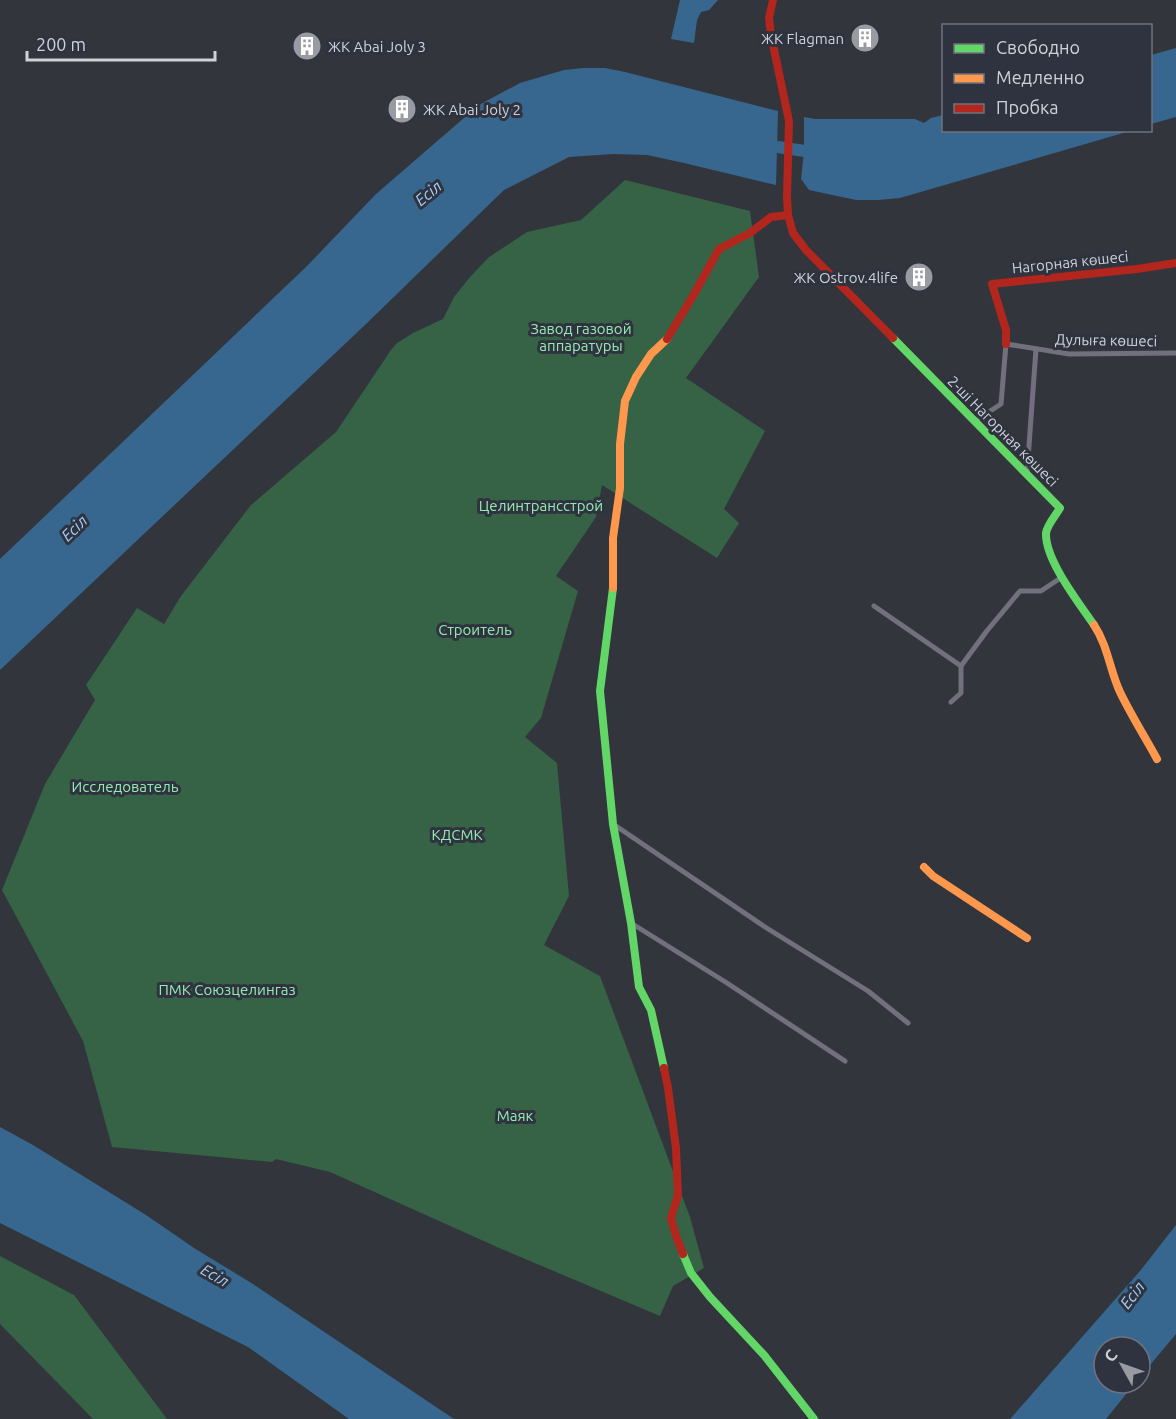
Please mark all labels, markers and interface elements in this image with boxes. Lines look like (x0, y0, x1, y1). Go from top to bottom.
building icon: ЖК Flagman (849, 22, 881, 54)
scale bar (27, 24, 214, 62)
legend (942, 24, 1152, 132)
building icon: ЖК Abai Joly 3 (291, 30, 323, 62)
place label: ЖК Flagman (761, 30, 844, 47)
text: 200 m (36, 34, 86, 54)
text: Свободно (996, 37, 1080, 57)
place label: ЖК Abai Joly 3 (328, 38, 426, 55)
text: Медленно (996, 67, 1085, 87)
building icon: ЖК Abai Joly 2 (386, 93, 418, 125)
text: Пробка (996, 97, 1059, 117)
place label: ЖК Abai Joly 2 (423, 101, 521, 118)
water label: Есіл (411, 177, 445, 209)
street label: Нагорная көшесі (1011, 247, 1129, 277)
building icon: ЖК Ostrov.4life (903, 261, 935, 293)
place label: ЖК Ostrov.4life (793, 269, 898, 286)
park label: Завод газовой аппаратуры (530, 320, 632, 354)
street label: Дулыға көшесі (1055, 331, 1157, 349)
street label: 2-ші Нагорная көшесі (944, 372, 1062, 490)
park label: Целинтрансстрой (479, 497, 603, 514)
water label: Есіл (57, 511, 91, 544)
park label: Строитель (438, 621, 512, 638)
park label: Исследователь (71, 778, 179, 795)
park label: КДСМК (431, 826, 483, 843)
park label: ПМК Союзцелингаз (158, 981, 296, 998)
park label: Маяк (497, 1107, 534, 1124)
water label: Есіл (198, 1260, 232, 1290)
water label: Есіл (1116, 1278, 1148, 1312)
north arrow (1092, 1335, 1152, 1395)
text: С (1100, 1346, 1121, 1365)

